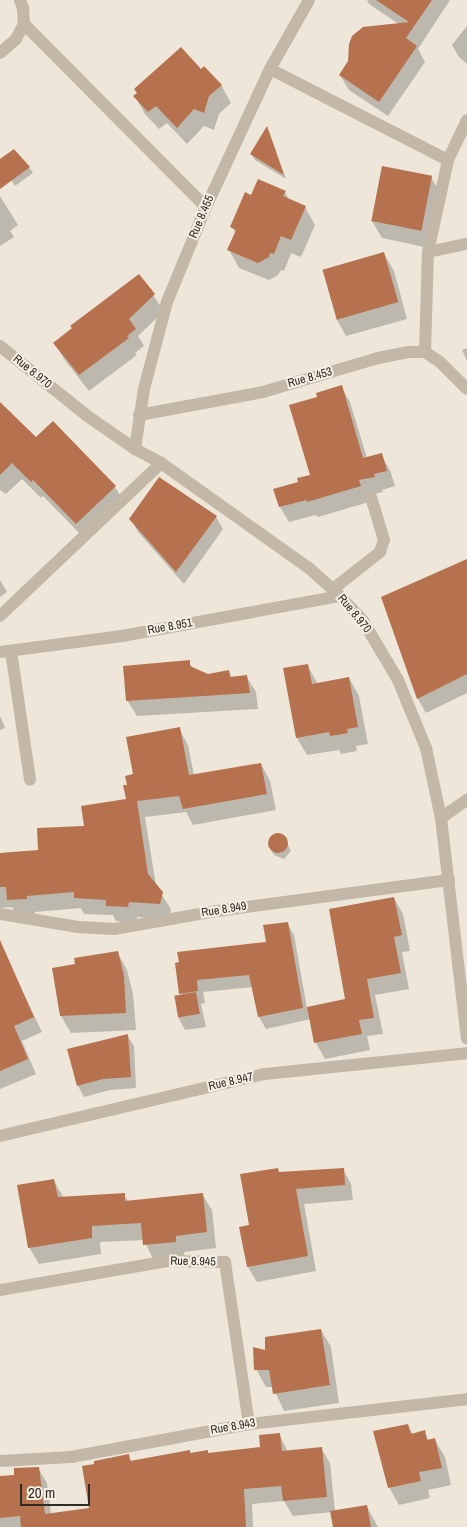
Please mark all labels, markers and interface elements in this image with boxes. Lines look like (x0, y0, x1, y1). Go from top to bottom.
street label: Rue 8.455 (187, 193, 217, 241)
street label: Rue 8.970 (10, 352, 54, 392)
street label: Rue 8.453 (286, 365, 334, 391)
street label: Rue 8.970 (334, 592, 374, 636)
street label: Rue 8.951 (146, 616, 194, 638)
street label: Rue 8.949 (200, 899, 248, 921)
street label: Rue 8.947 (207, 1070, 255, 1094)
street label: Rue 8.945 (170, 1254, 216, 1270)
street label: Rue 8.943 (209, 1416, 257, 1438)
scale bar (22, 1474, 92, 1506)
text: 20 m (28, 1482, 55, 1503)

